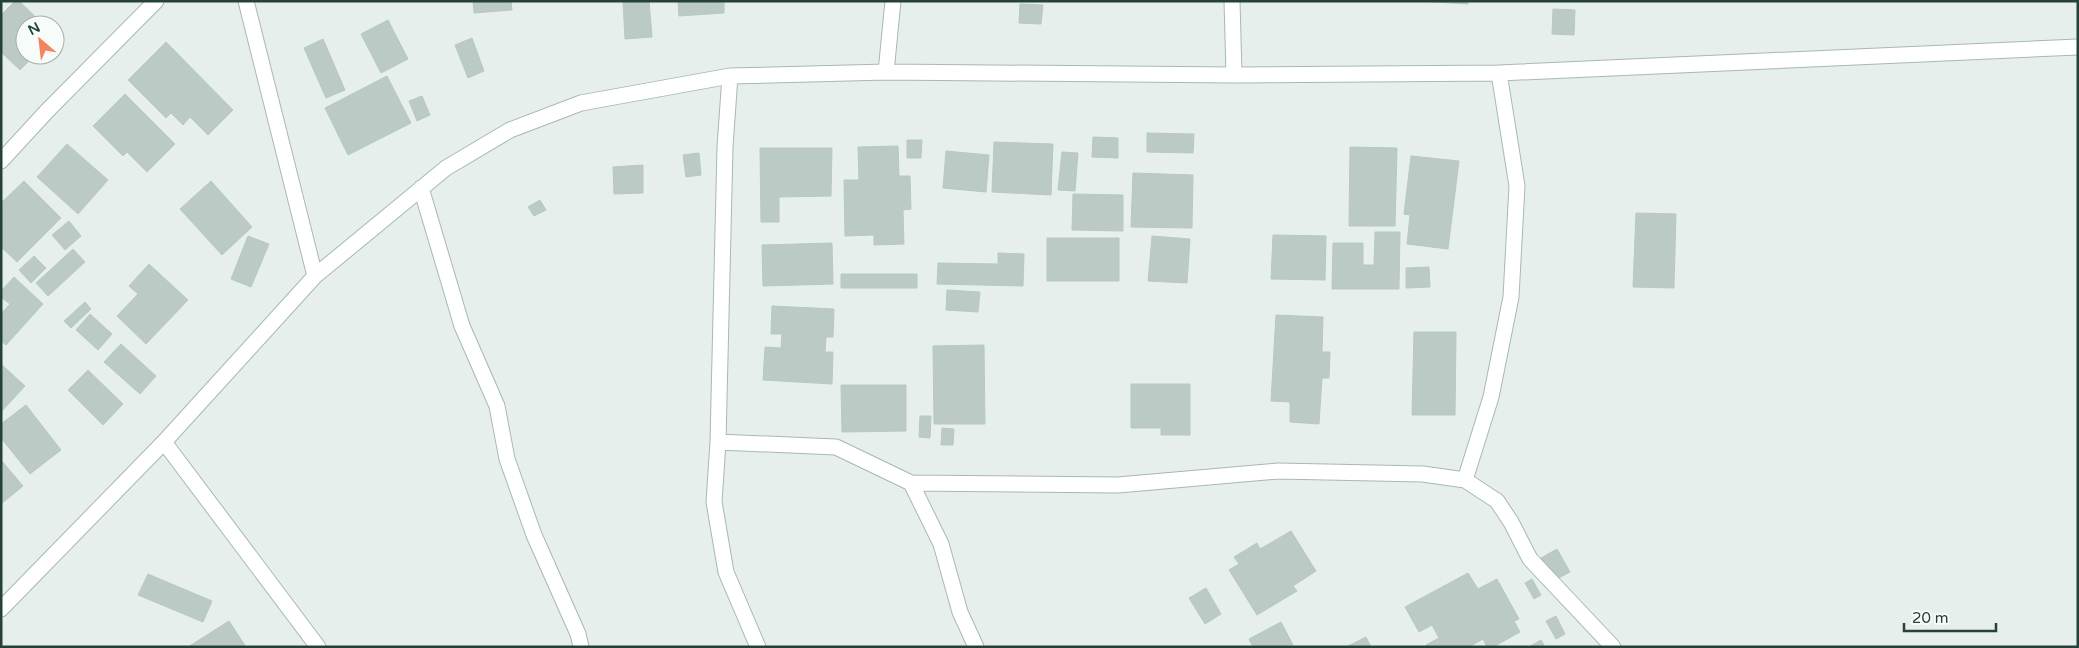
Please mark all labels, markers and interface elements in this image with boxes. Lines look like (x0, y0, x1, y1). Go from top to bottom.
north arrow (15, 15, 65, 65)
text: N (25, 19, 43, 39)
scale bar (1904, 600, 1996, 632)
text: 20 m (1912, 609, 1949, 627)

